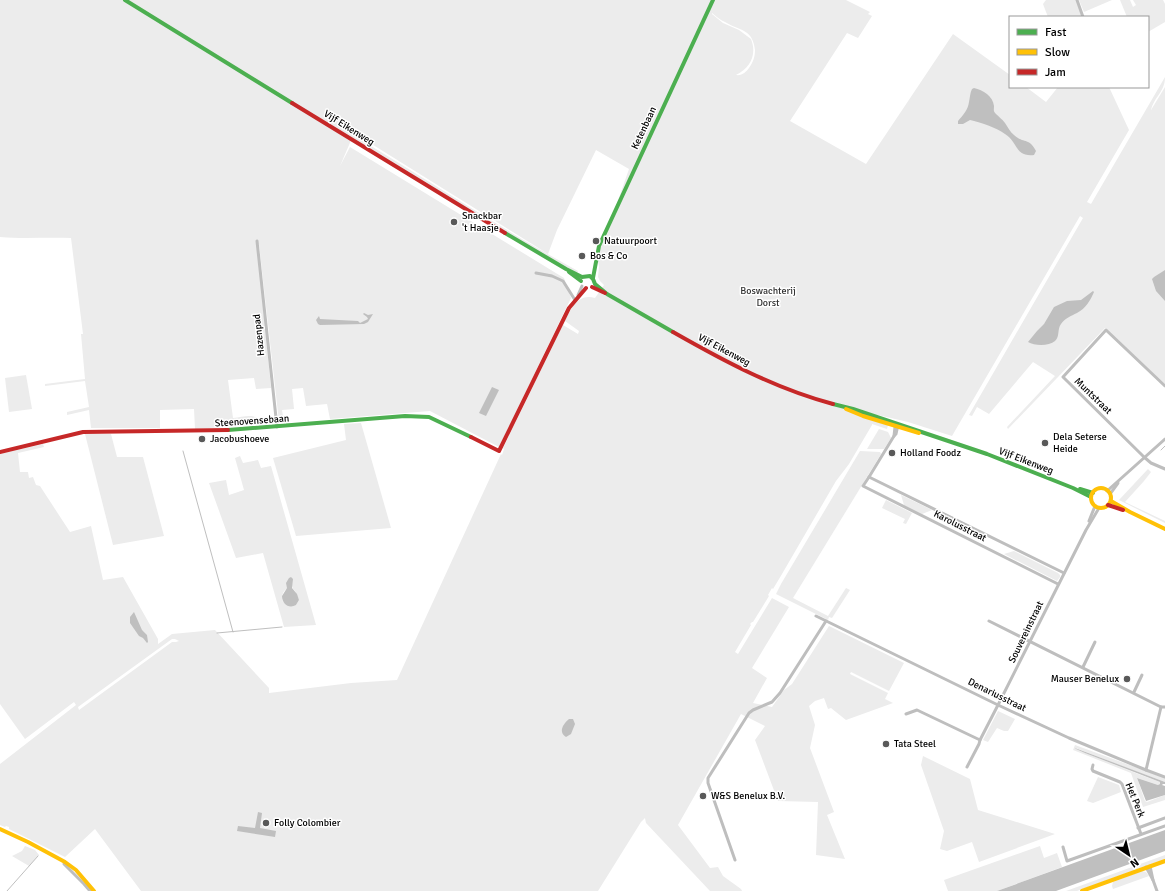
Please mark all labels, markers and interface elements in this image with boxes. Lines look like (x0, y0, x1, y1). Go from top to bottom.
legend (1009, 16, 1149, 88)
text: Fast (1045, 25, 1066, 40)
text: Slow (1045, 45, 1070, 60)
text: Jam (1045, 65, 1066, 80)
street label: Ketenbaan (629, 105, 659, 151)
street label: Vijf Eikenweg (321, 108, 377, 148)
place label: Snackbar 't Haasje (462, 210, 502, 234)
marker: Snackbar 't Haasje (449, 217, 459, 227)
place label: Natuurpoort (604, 235, 657, 247)
marker: Natuurpoort (591, 236, 601, 246)
place label: Bos & Co (590, 250, 627, 262)
marker: Bos & Co (577, 251, 587, 261)
park label: Boswachterij Dorst (740, 285, 796, 309)
street label: Hazenpad (251, 313, 267, 357)
street label: Vijf Eikenweg (696, 331, 752, 369)
street label: Muntstraat (1072, 375, 1115, 417)
street label: Steenovensebaan (214, 412, 290, 430)
place label: Dela Seterse Heide (1053, 431, 1107, 455)
place label: Jacobushoeve (210, 433, 269, 445)
marker: Jacobushoeve (197, 434, 207, 444)
marker: Dela Seterse Heide (1040, 438, 1050, 448)
street label: Vijf Eikenweg (997, 445, 1055, 477)
place label: Holland Foodz (900, 447, 961, 459)
marker: Holland Foodz (887, 448, 897, 458)
street label: Karolusstraat (932, 508, 989, 545)
street label: Souvereinstraat (1006, 599, 1046, 665)
place label: Mauser Benelux (1051, 673, 1119, 685)
marker: Mauser Benelux (1122, 674, 1132, 684)
street label: Denariusstraat (966, 676, 1029, 715)
place label: Tata Steel (894, 738, 936, 750)
marker: Tata Steel (881, 739, 891, 749)
street label: Het Perk (1123, 781, 1147, 819)
place label: W&S Benelux B.V. (711, 790, 785, 802)
marker: W&S Benelux B.V. (698, 791, 708, 801)
place label: Folly Colombier (274, 817, 341, 829)
marker: Folly Colombier (261, 818, 271, 828)
north arrow (1109, 835, 1149, 875)
text: N (1128, 855, 1141, 870)

